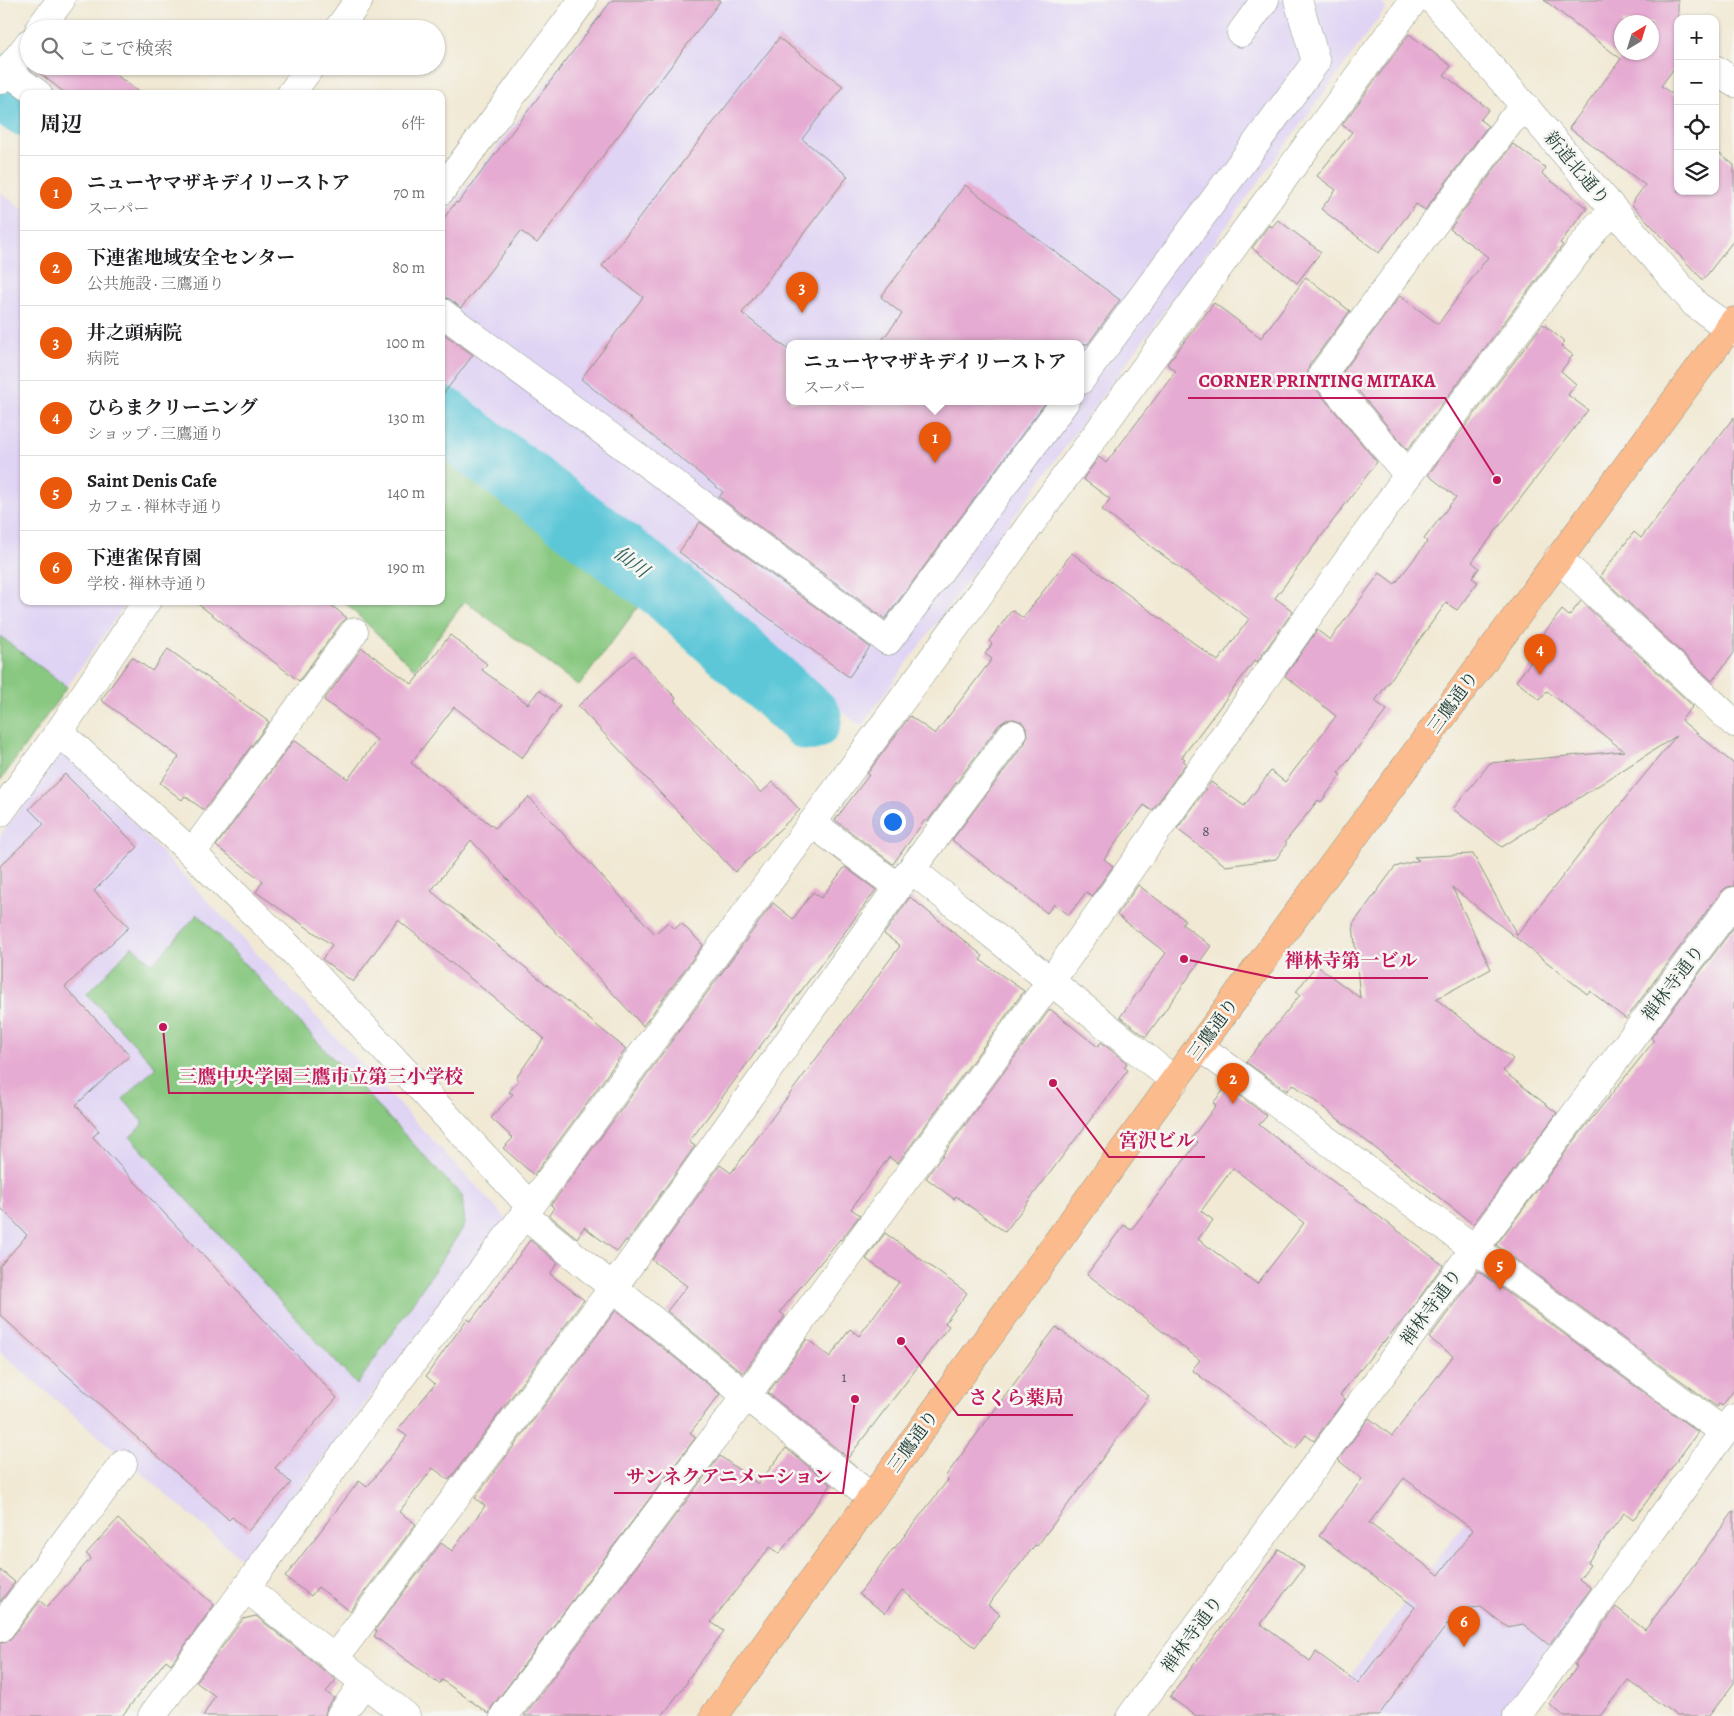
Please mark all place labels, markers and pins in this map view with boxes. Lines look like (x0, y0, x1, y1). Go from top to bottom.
pin: 3 (786, 272, 818, 313)
callout: CORNER PRINTING MITAKA (1188, 364, 1445, 398)
pin: 1 (919, 422, 951, 463)
pin: 4 (1524, 634, 1556, 675)
callout: 禅林寺第一ビル (1275, 944, 1428, 978)
callout: 三鷹中央学園三鷹市立第三小学校 (169, 1059, 474, 1093)
pin: 2 (1217, 1063, 1249, 1104)
callout: 宮沢ビル (1109, 1123, 1205, 1157)
pin: 5 (1484, 1249, 1516, 1290)
callout: さくら薬局 (958, 1381, 1073, 1415)
callout: サンネクアニメーション (614, 1459, 843, 1493)
pin: 6 (1448, 1606, 1480, 1647)

